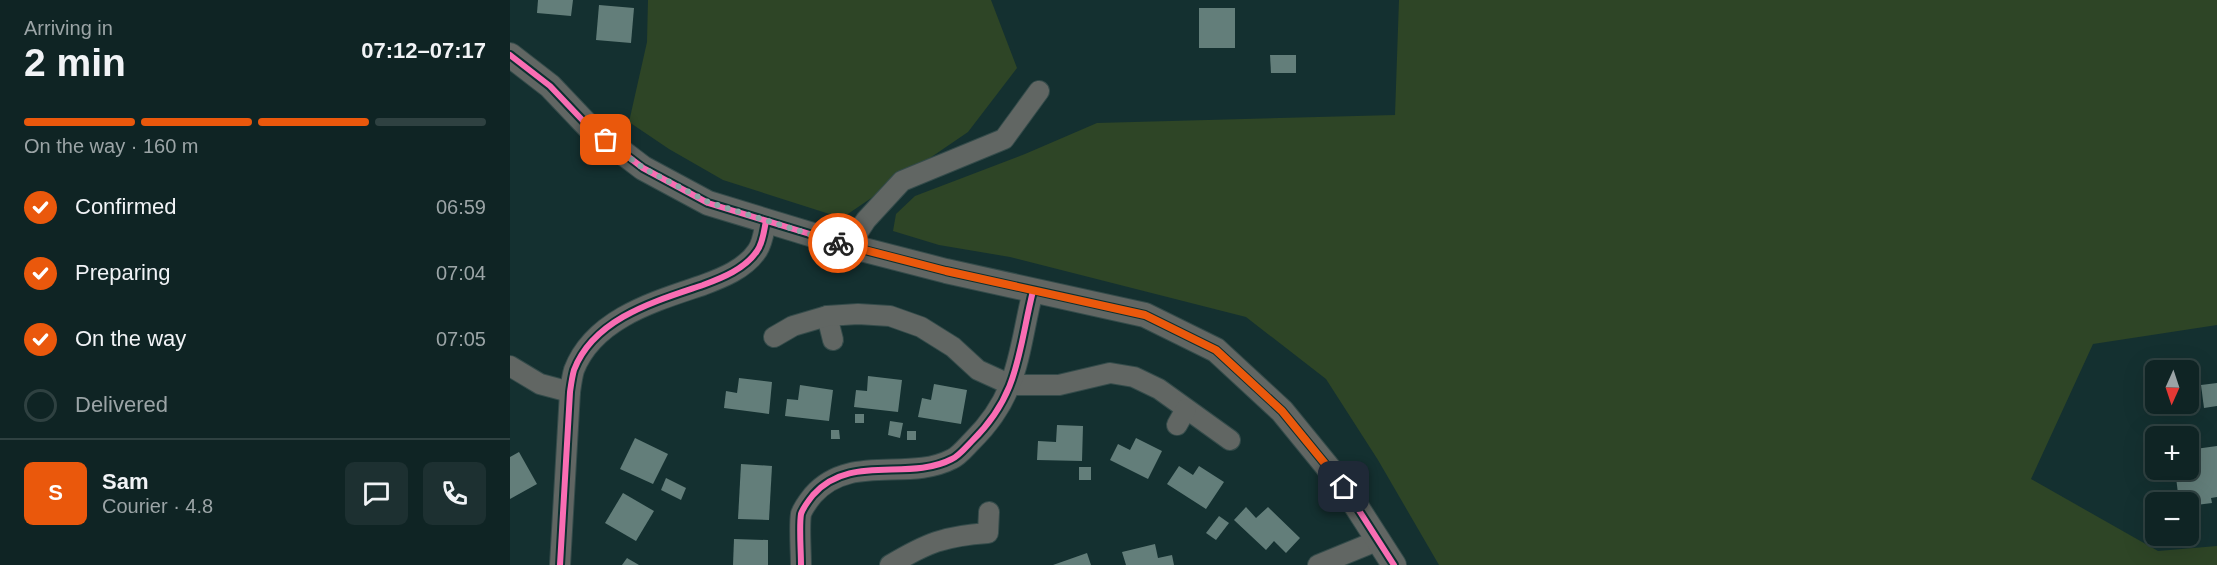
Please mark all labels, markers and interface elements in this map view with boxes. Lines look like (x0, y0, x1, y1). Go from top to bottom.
text: Arriving in (24, 17, 113, 39)
text: 07:12–07:17 (361, 38, 486, 63)
text: 2 min (24, 41, 126, 84)
pin (580, 114, 631, 165)
icon: bag (589, 123, 622, 156)
text: On the way · 160 m (24, 135, 199, 157)
icon: check (24, 191, 57, 224)
text: Confirmed (75, 194, 176, 219)
text: 06:59 (436, 196, 486, 218)
courier (808, 213, 868, 273)
icon: bike (822, 227, 855, 260)
icon: check (24, 257, 57, 290)
text: Preparing (75, 260, 170, 285)
text: 07:04 (436, 262, 486, 284)
icon: check (24, 323, 57, 356)
text: On the way (75, 326, 186, 351)
text: 07:05 (436, 328, 486, 350)
north arrow (2145, 360, 2199, 414)
map controls (2145, 360, 2199, 546)
text: Delivered (75, 392, 168, 417)
button: + (2145, 426, 2199, 480)
pin (1318, 461, 1369, 512)
button: chat (345, 462, 408, 525)
button: phone (423, 462, 486, 525)
text: Sam (102, 469, 148, 494)
icon: home (1327, 470, 1360, 503)
text: S (48, 480, 63, 505)
button: − (2145, 492, 2199, 546)
text: Courier · 4.8 (102, 495, 213, 517)

